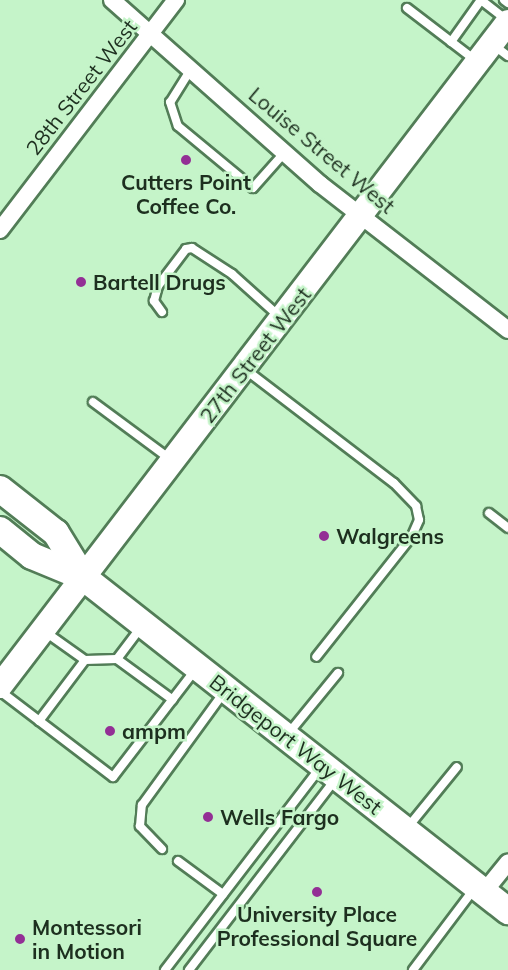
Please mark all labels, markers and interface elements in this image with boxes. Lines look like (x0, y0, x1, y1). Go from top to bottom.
street label: 28th Street West (20, 14, 142, 160)
street label: Louise Street West (244, 82, 400, 218)
marker: Cutters Point Coffee Co. (179, 153, 193, 167)
place label: Cutters Point Coffee Co. (121, 169, 251, 219)
place label: Bartell Drugs (93, 269, 226, 295)
marker: Bartell Drugs (74, 275, 88, 289)
street label: 27th Street West (194, 282, 316, 428)
place label: Walgreens (336, 523, 444, 549)
marker: Walgreens (317, 529, 331, 543)
street label: Bridgeport Way West (205, 669, 387, 819)
place label: ampm (122, 718, 186, 744)
marker: ampm (103, 724, 117, 738)
place label: Wells Fargo (220, 804, 339, 830)
marker: Wells Fargo (201, 810, 215, 824)
marker: University Place Professional Square (310, 885, 324, 899)
place label: University Place Professional Square (217, 901, 417, 951)
place label: Montessori in Motion (32, 914, 142, 964)
marker: Montessori in Motion (13, 932, 27, 946)

